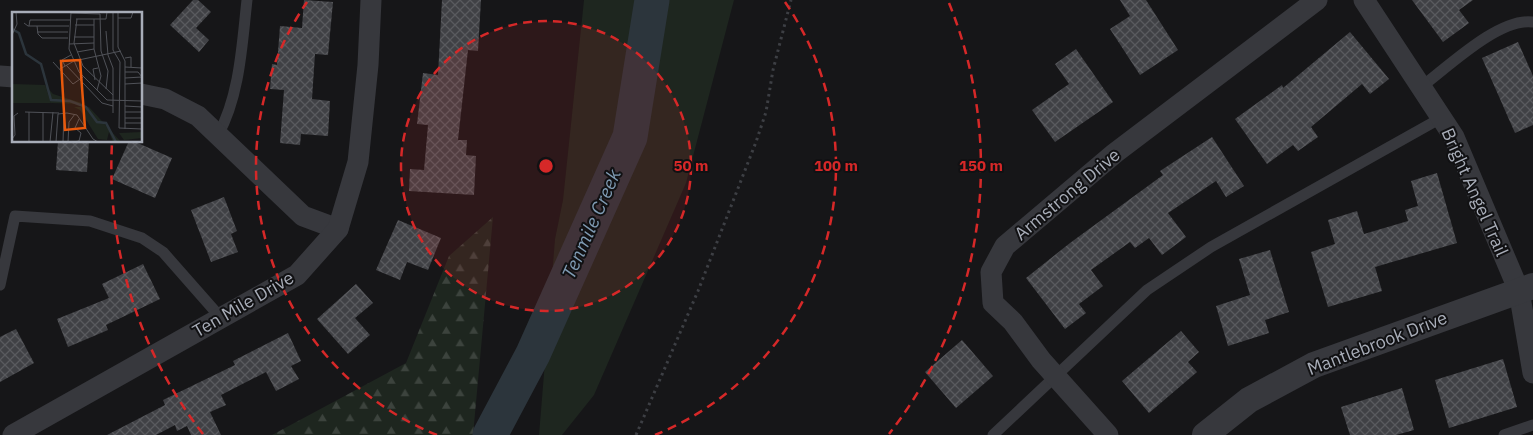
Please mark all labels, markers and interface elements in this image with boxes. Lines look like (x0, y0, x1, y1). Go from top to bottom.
inset map (12, 12, 142, 142)
street label: Bright Angel Trail (1436, 124, 1514, 260)
street label: Armstrong Drive (1009, 143, 1125, 245)
text: 50 m (674, 156, 708, 175)
text: 100 m (814, 156, 858, 175)
text: 150 m (959, 156, 1003, 175)
centre of rings (537, 157, 555, 175)
water label: Tenmile Creek (556, 164, 626, 283)
street label: Ten Mile Drive (188, 266, 298, 342)
street label: Mantlebrook Drive (1304, 306, 1450, 380)

